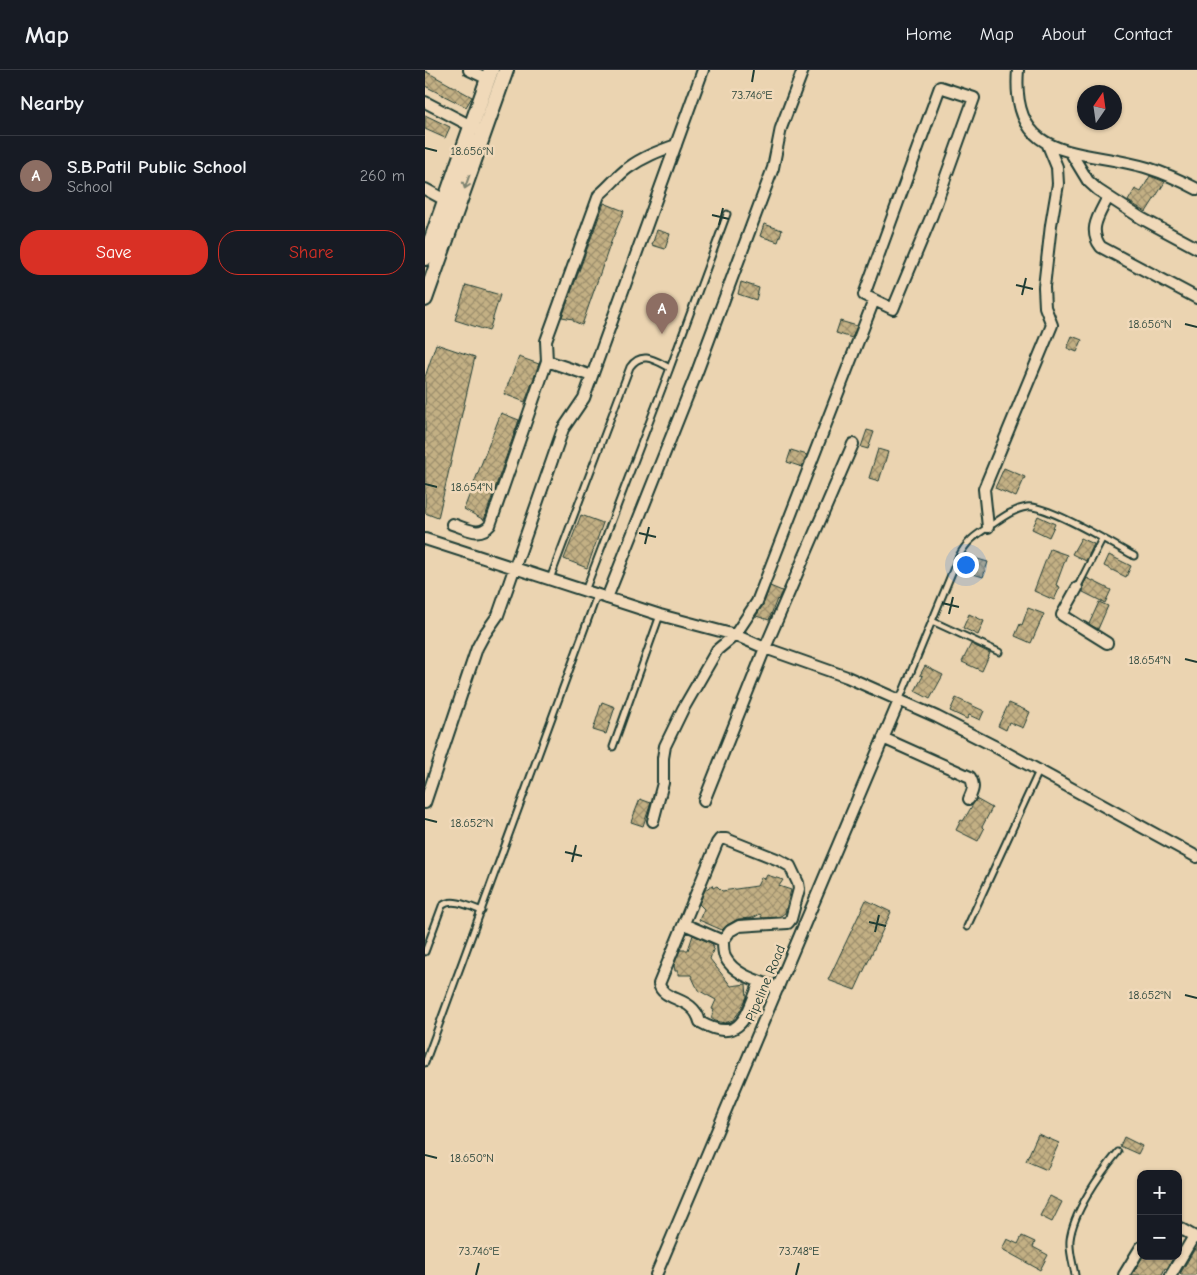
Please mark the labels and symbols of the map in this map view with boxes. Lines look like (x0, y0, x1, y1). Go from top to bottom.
north arrow (1077, 85, 1122, 130)
text: 73.746°E (732, 88, 772, 102)
text: 18.656°N (450, 144, 494, 158)
one-way arrow (462, 174, 471, 189)
pin: A (646, 293, 678, 334)
text: 18.656°N (1128, 317, 1172, 331)
text: 18.654°N (451, 480, 493, 494)
your location (953, 552, 979, 578)
text: 18.654°N (1129, 653, 1171, 667)
text: 18.652°N (451, 816, 493, 830)
street label: Pipeline Road (742, 942, 789, 1024)
text: 18.652°N (1129, 988, 1171, 1002)
text: 18.650°N (450, 1151, 494, 1165)
text: 73.746°E (459, 1244, 499, 1258)
text: 73.748°E (779, 1244, 819, 1258)

